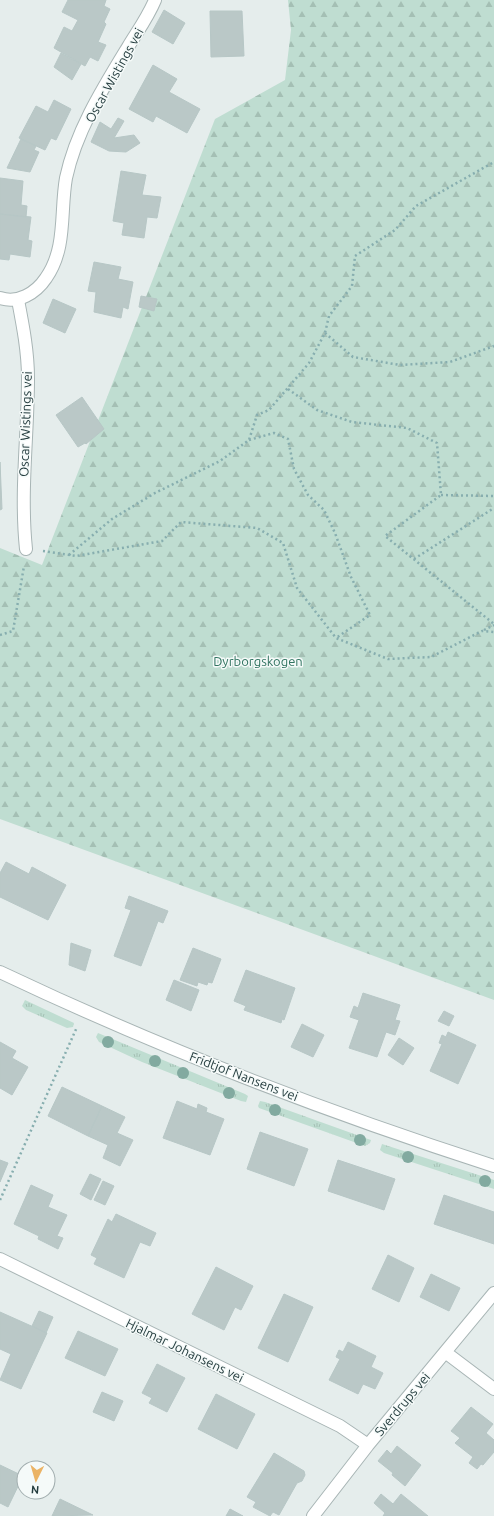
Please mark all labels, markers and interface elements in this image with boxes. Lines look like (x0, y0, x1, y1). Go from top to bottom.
street label: Oscar Wistings vei (82, 25, 146, 125)
street label: Oscar Wistings vei (16, 371, 34, 477)
park label: Dyrborgskogen (213, 654, 303, 668)
street label: Fridtjof Nansens vei (188, 1049, 300, 1103)
street label: Hjalmar Johansens vei (124, 1315, 246, 1385)
street label: Sverdrups vei (372, 1370, 432, 1438)
north arrow (16, 1460, 56, 1500)
text: N (31, 1484, 40, 1496)

